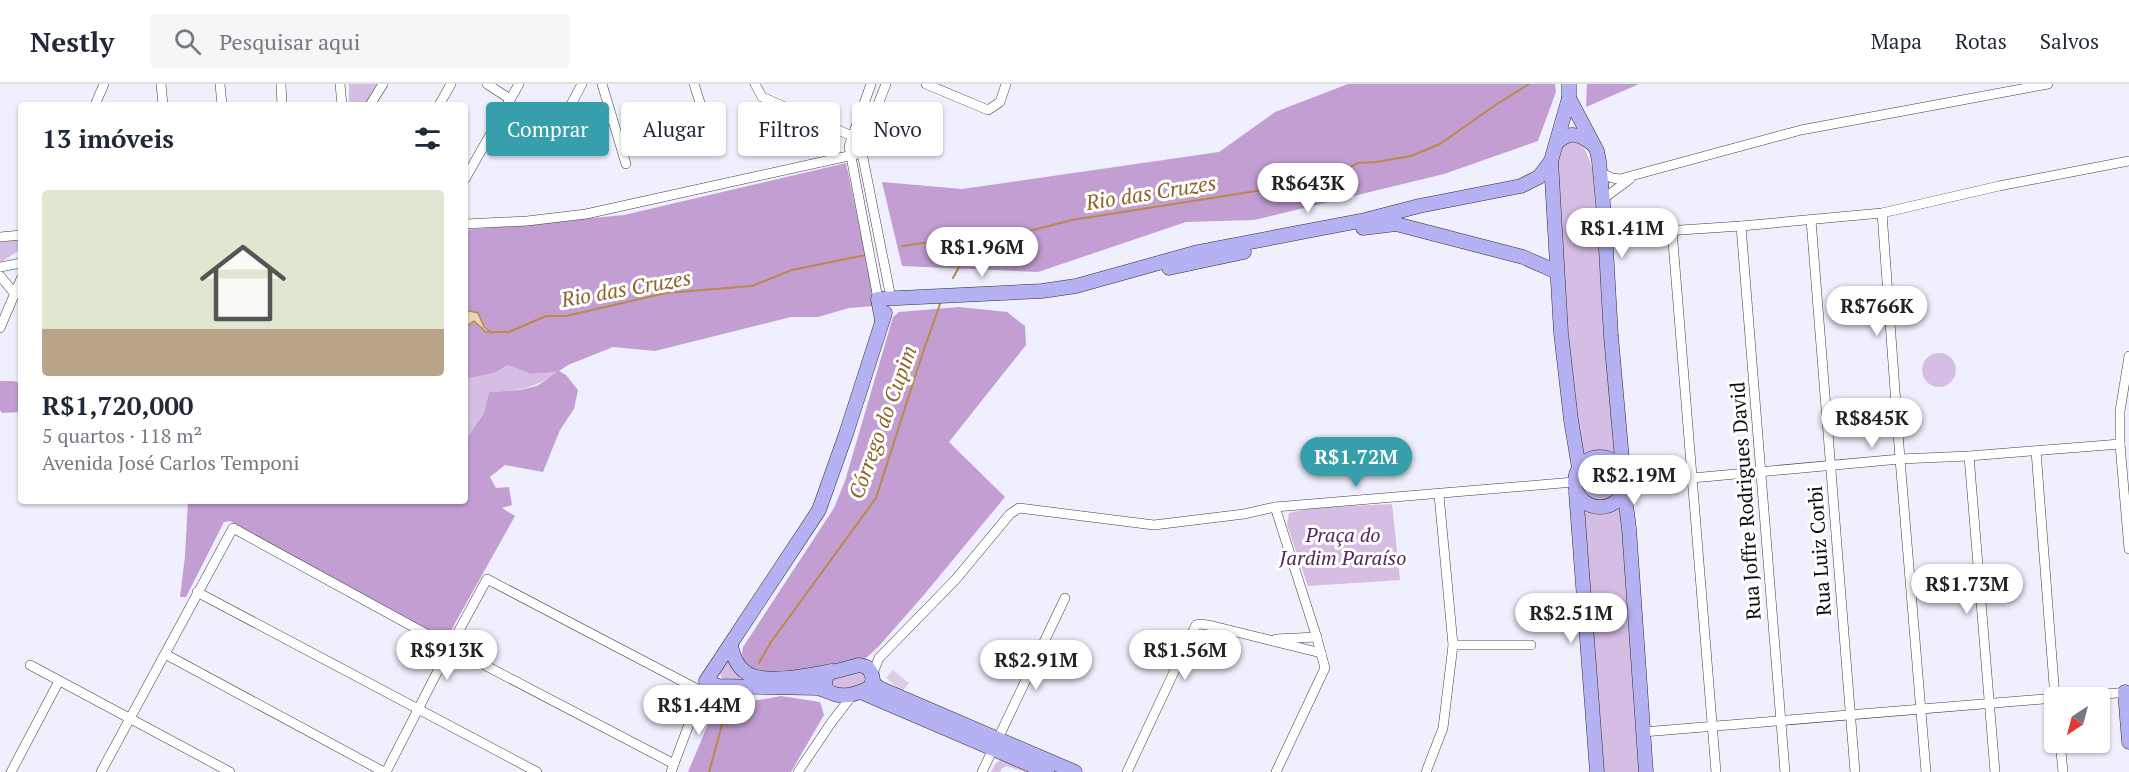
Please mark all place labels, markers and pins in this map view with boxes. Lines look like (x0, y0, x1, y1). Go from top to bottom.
pin: R$643K (1259, 163, 1357, 214)
pin: R$1.41M (1567, 208, 1677, 259)
pin: R$1.96M (927, 227, 1037, 278)
pin: R$766K (1828, 286, 1926, 337)
pin: R$845K (1823, 398, 1921, 449)
pin: R$1.72M (1301, 437, 1411, 488)
pin: R$2.19M (1579, 455, 1689, 506)
pin: R$1.73M (1912, 564, 2022, 615)
pin: R$2.51M (1516, 593, 1626, 644)
pin: R$913K (398, 630, 496, 681)
pin: R$1.56M (1130, 630, 1240, 681)
pin: R$2.91M (981, 640, 1091, 691)
pin: R$1.44M (644, 685, 754, 736)

